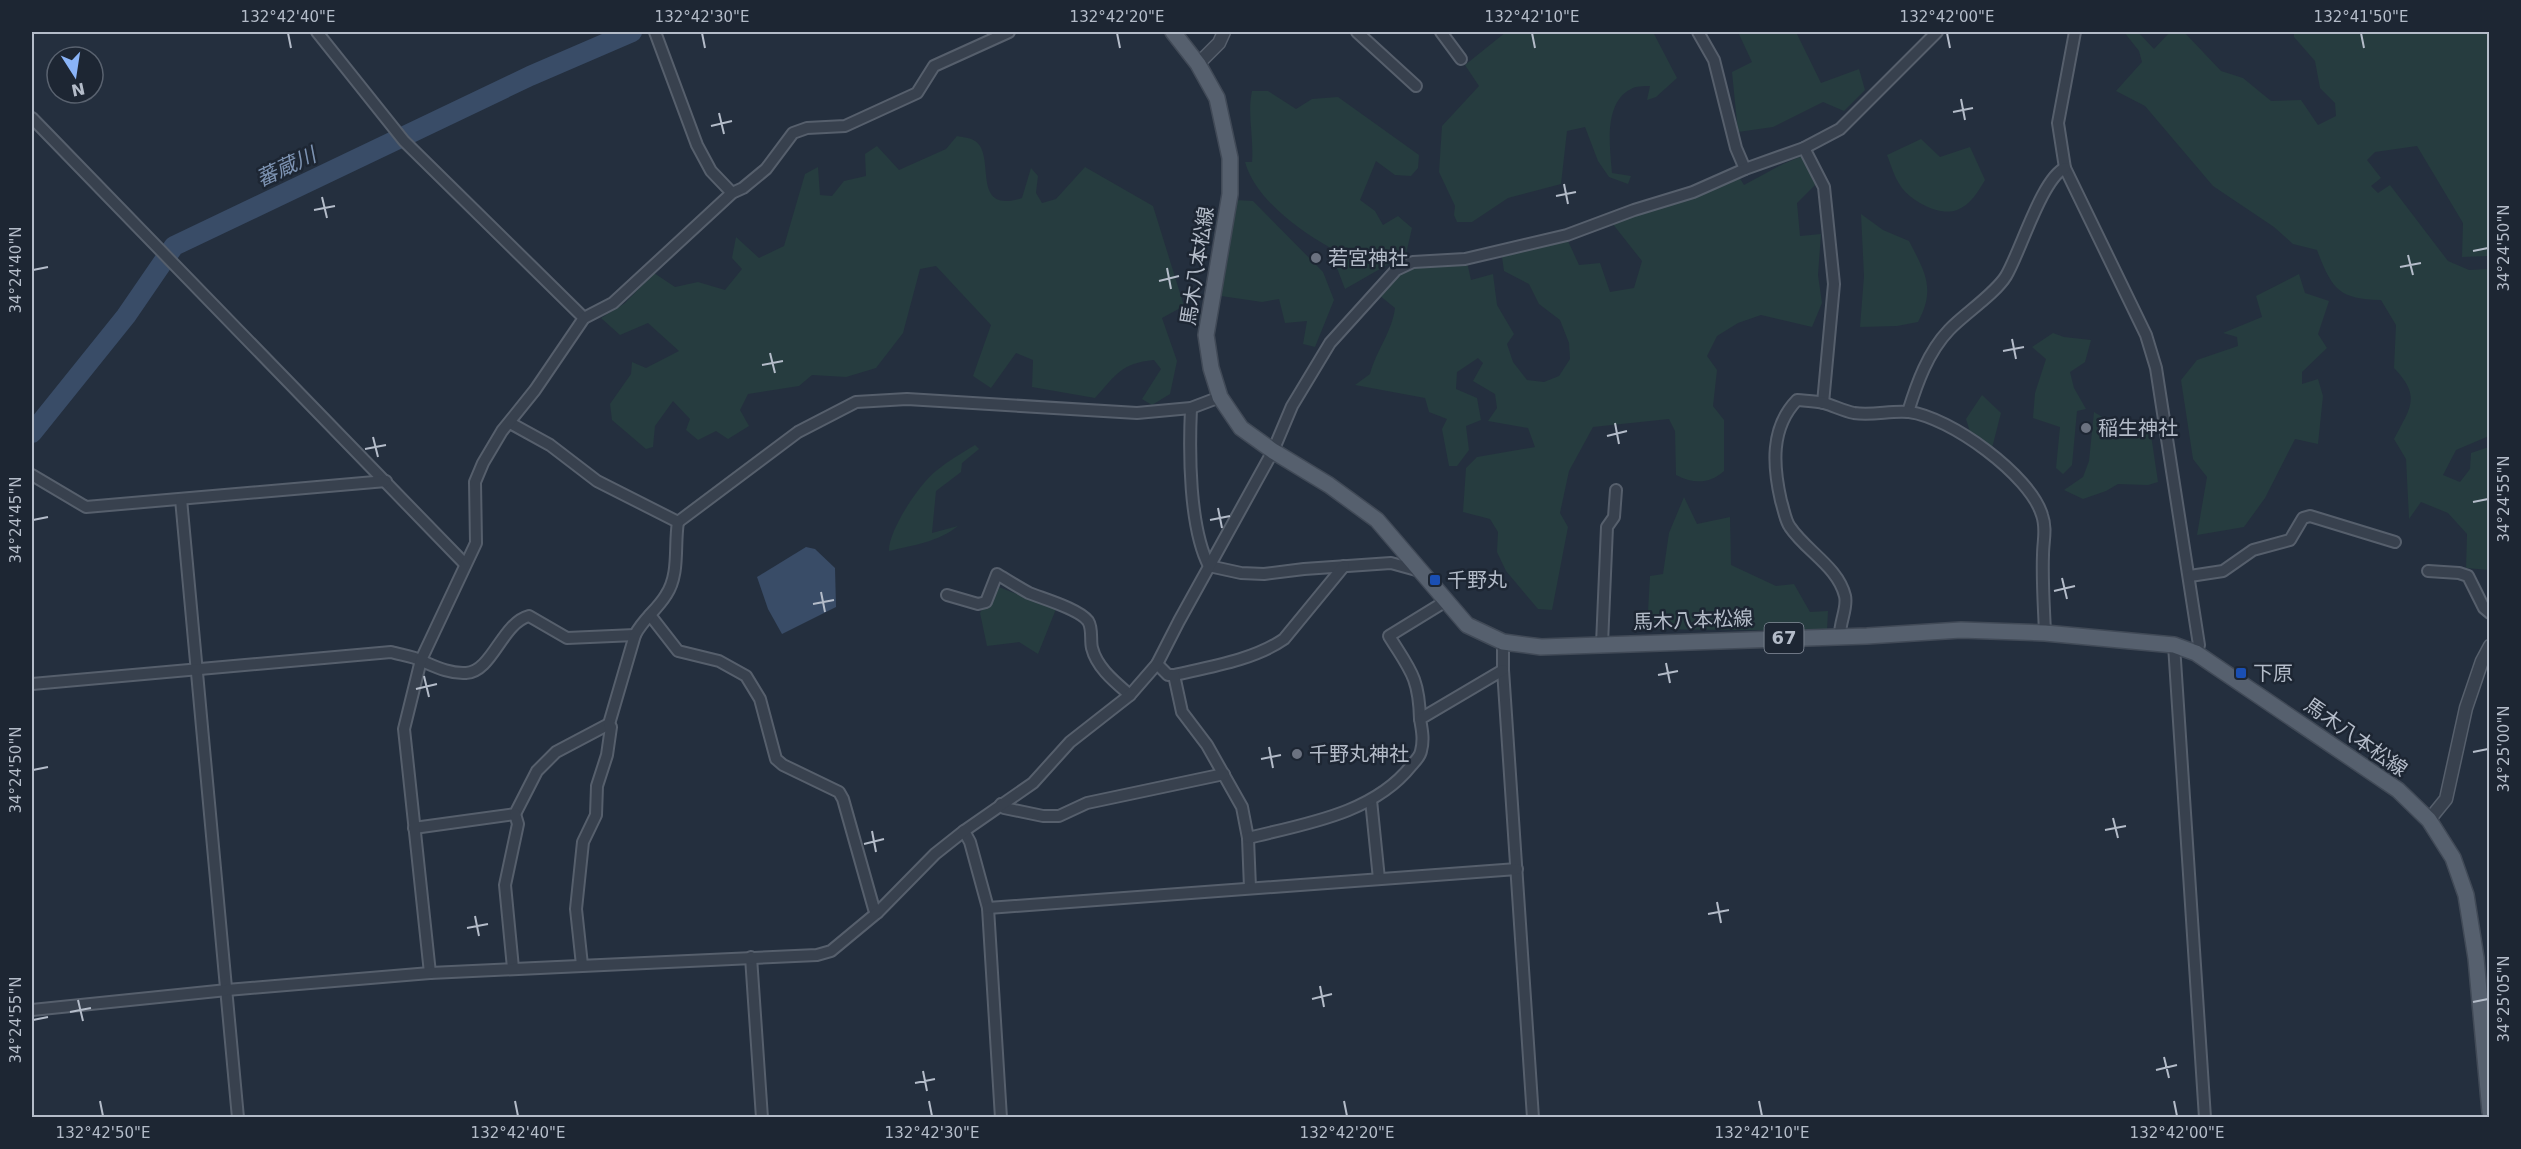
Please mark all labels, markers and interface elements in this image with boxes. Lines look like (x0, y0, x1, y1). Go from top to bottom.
text: 132°42'40"E (241, 8, 335, 26)
text: 132°42'30"E (655, 8, 749, 26)
text: 132°42'20"E (1070, 8, 1164, 26)
text: 132°42'10"E (1485, 8, 1579, 26)
text: 132°42'00"E (1900, 8, 1994, 26)
text: 132°41'50"E (2314, 8, 2408, 26)
north arrow (45, 45, 105, 105)
text: N (69, 78, 87, 100)
water label: 蕃蔵川 (252, 142, 321, 191)
text: 34°24'50"N (2495, 204, 2513, 292)
street label: 馬木八本松線 (1176, 205, 1218, 327)
text: 34°24'40"N (7, 226, 25, 314)
place label: 若宮神社 (1328, 246, 1408, 270)
marker: 若宮神社 (1309, 251, 1323, 265)
place label: 稲生神社 (2098, 416, 2178, 440)
marker: 稲生神社 (2079, 421, 2093, 435)
text: 34°24'55"N (2495, 455, 2513, 543)
text: 34°24'45"N (7, 476, 25, 564)
place label: 千野丸 (1447, 568, 1507, 592)
marker: 千野丸 (1428, 573, 1442, 587)
street label: 馬木八本松線 (1633, 606, 1753, 634)
road number: 67 (1764, 623, 1804, 653)
place label: 下原 (2253, 661, 2293, 685)
marker: 下原 (2234, 666, 2248, 680)
street label: 馬木八本松線 (2300, 693, 2412, 781)
text: 34°25'00"N (2495, 705, 2513, 793)
text: 34°24'50"N (7, 726, 25, 814)
place label: 千野丸神社 (1309, 742, 1409, 766)
marker: 千野丸神社 (1290, 747, 1304, 761)
text: 34°25'05"N (2495, 955, 2513, 1043)
text: 34°24'55"N (7, 976, 25, 1064)
text: 132°42'50"E (56, 1124, 150, 1142)
text: 132°42'40"E (471, 1124, 565, 1142)
text: 132°42'30"E (885, 1124, 979, 1142)
text: 132°42'20"E (1300, 1124, 1394, 1142)
text: 132°42'10"E (1715, 1124, 1809, 1142)
text: 132°42'00"E (2130, 1124, 2224, 1142)

